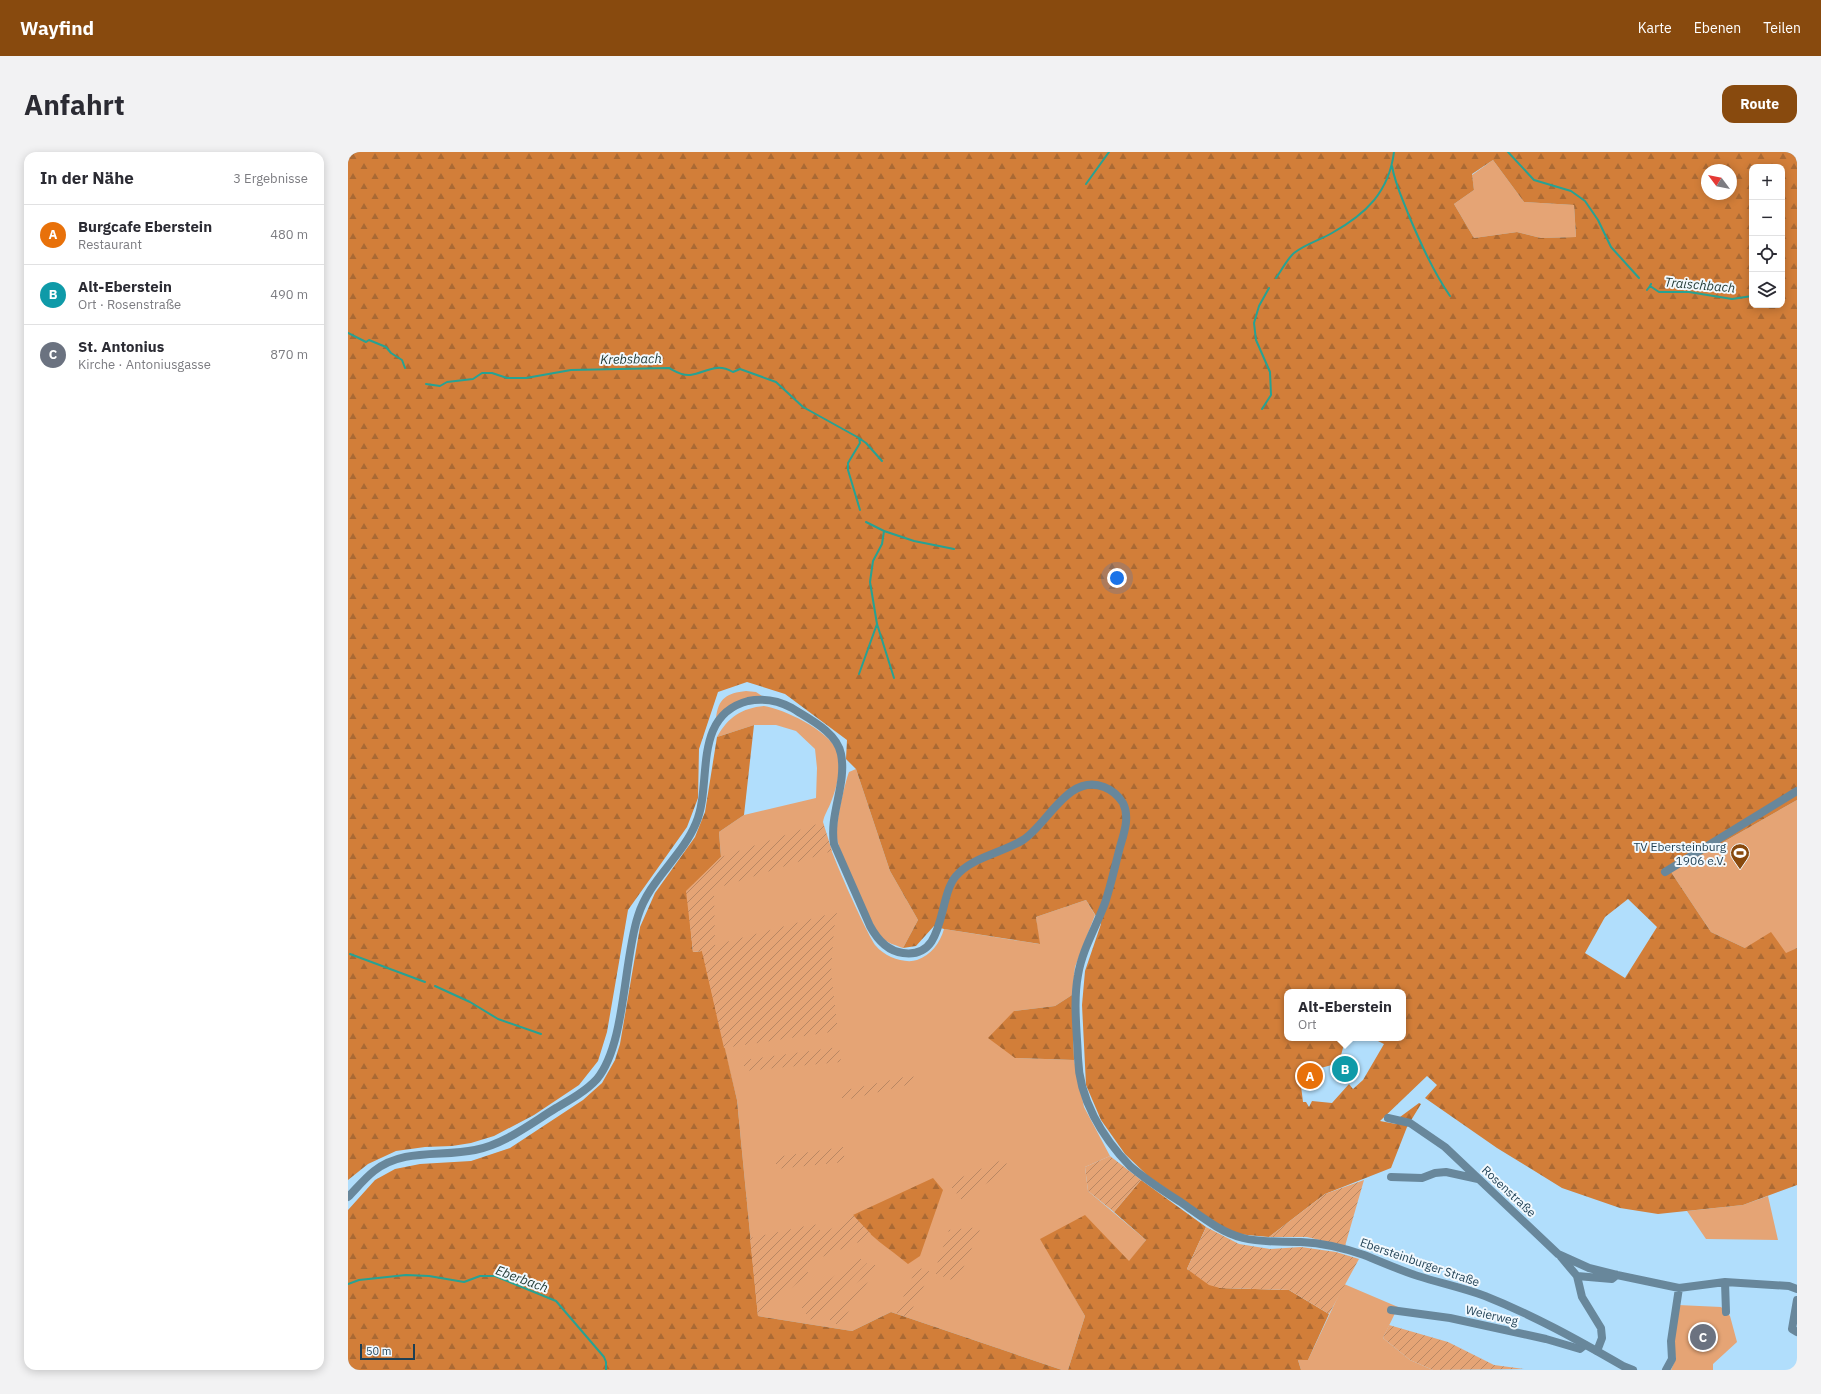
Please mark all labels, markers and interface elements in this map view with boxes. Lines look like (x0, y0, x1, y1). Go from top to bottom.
text: Wayfind (20, 16, 94, 40)
text: Karte (1638, 19, 1672, 37)
text: Ebenen (1694, 19, 1741, 37)
text: Teilen (1763, 19, 1801, 37)
button: Route (1722, 85, 1797, 123)
text: Anfahrt (24, 86, 125, 123)
north arrow (1701, 164, 1737, 200)
map controls (1749, 164, 1785, 308)
button: + (1749, 164, 1785, 200)
text: In der Nähe (40, 167, 134, 189)
text: 3 Ergebnisse (233, 170, 308, 187)
button: − (1749, 200, 1785, 236)
text: Burgcafe Eberstein (78, 217, 212, 236)
text: A (49, 226, 57, 243)
text: 480 m (270, 226, 308, 243)
text: Restaurant (78, 236, 142, 253)
button: locate (1749, 236, 1785, 272)
button: layers (1749, 272, 1785, 308)
water label: Traischbach (1664, 273, 1736, 297)
text: Alt-Eberstein (78, 277, 172, 296)
text: B (49, 286, 57, 303)
text: 490 m (270, 286, 308, 303)
text: Ort · Rosenstraße (78, 296, 181, 313)
text: St. Antonius (78, 337, 164, 356)
text: C (49, 346, 57, 363)
text: 870 m (270, 346, 308, 363)
water label: Krebsbach (600, 350, 662, 368)
text: Kirche · Antoniusgasse (78, 356, 211, 373)
your location (1107, 568, 1127, 588)
place label: TV Ebersteinburg 1906 e.V. (1633, 839, 1727, 868)
sports icon: TV Ebersteinburg 1906 e.V. (1729, 842, 1751, 870)
popup (1284, 989, 1406, 1041)
text: Alt-Eberstein (1298, 997, 1392, 1016)
text: Ort (1298, 1016, 1317, 1033)
pin: B (1332, 1054, 1358, 1084)
pin: A (1297, 1061, 1323, 1091)
street label: Rosenstraße (1479, 1162, 1539, 1220)
street label: Ebersteinburger Straße (1358, 1234, 1482, 1290)
water label: Eberbach (493, 1262, 551, 1296)
street label: Weierweg (1464, 1302, 1520, 1328)
pin: C (1690, 1322, 1716, 1352)
scale bar (360, 1342, 415, 1361)
text: 50 m (366, 1344, 391, 1358)

